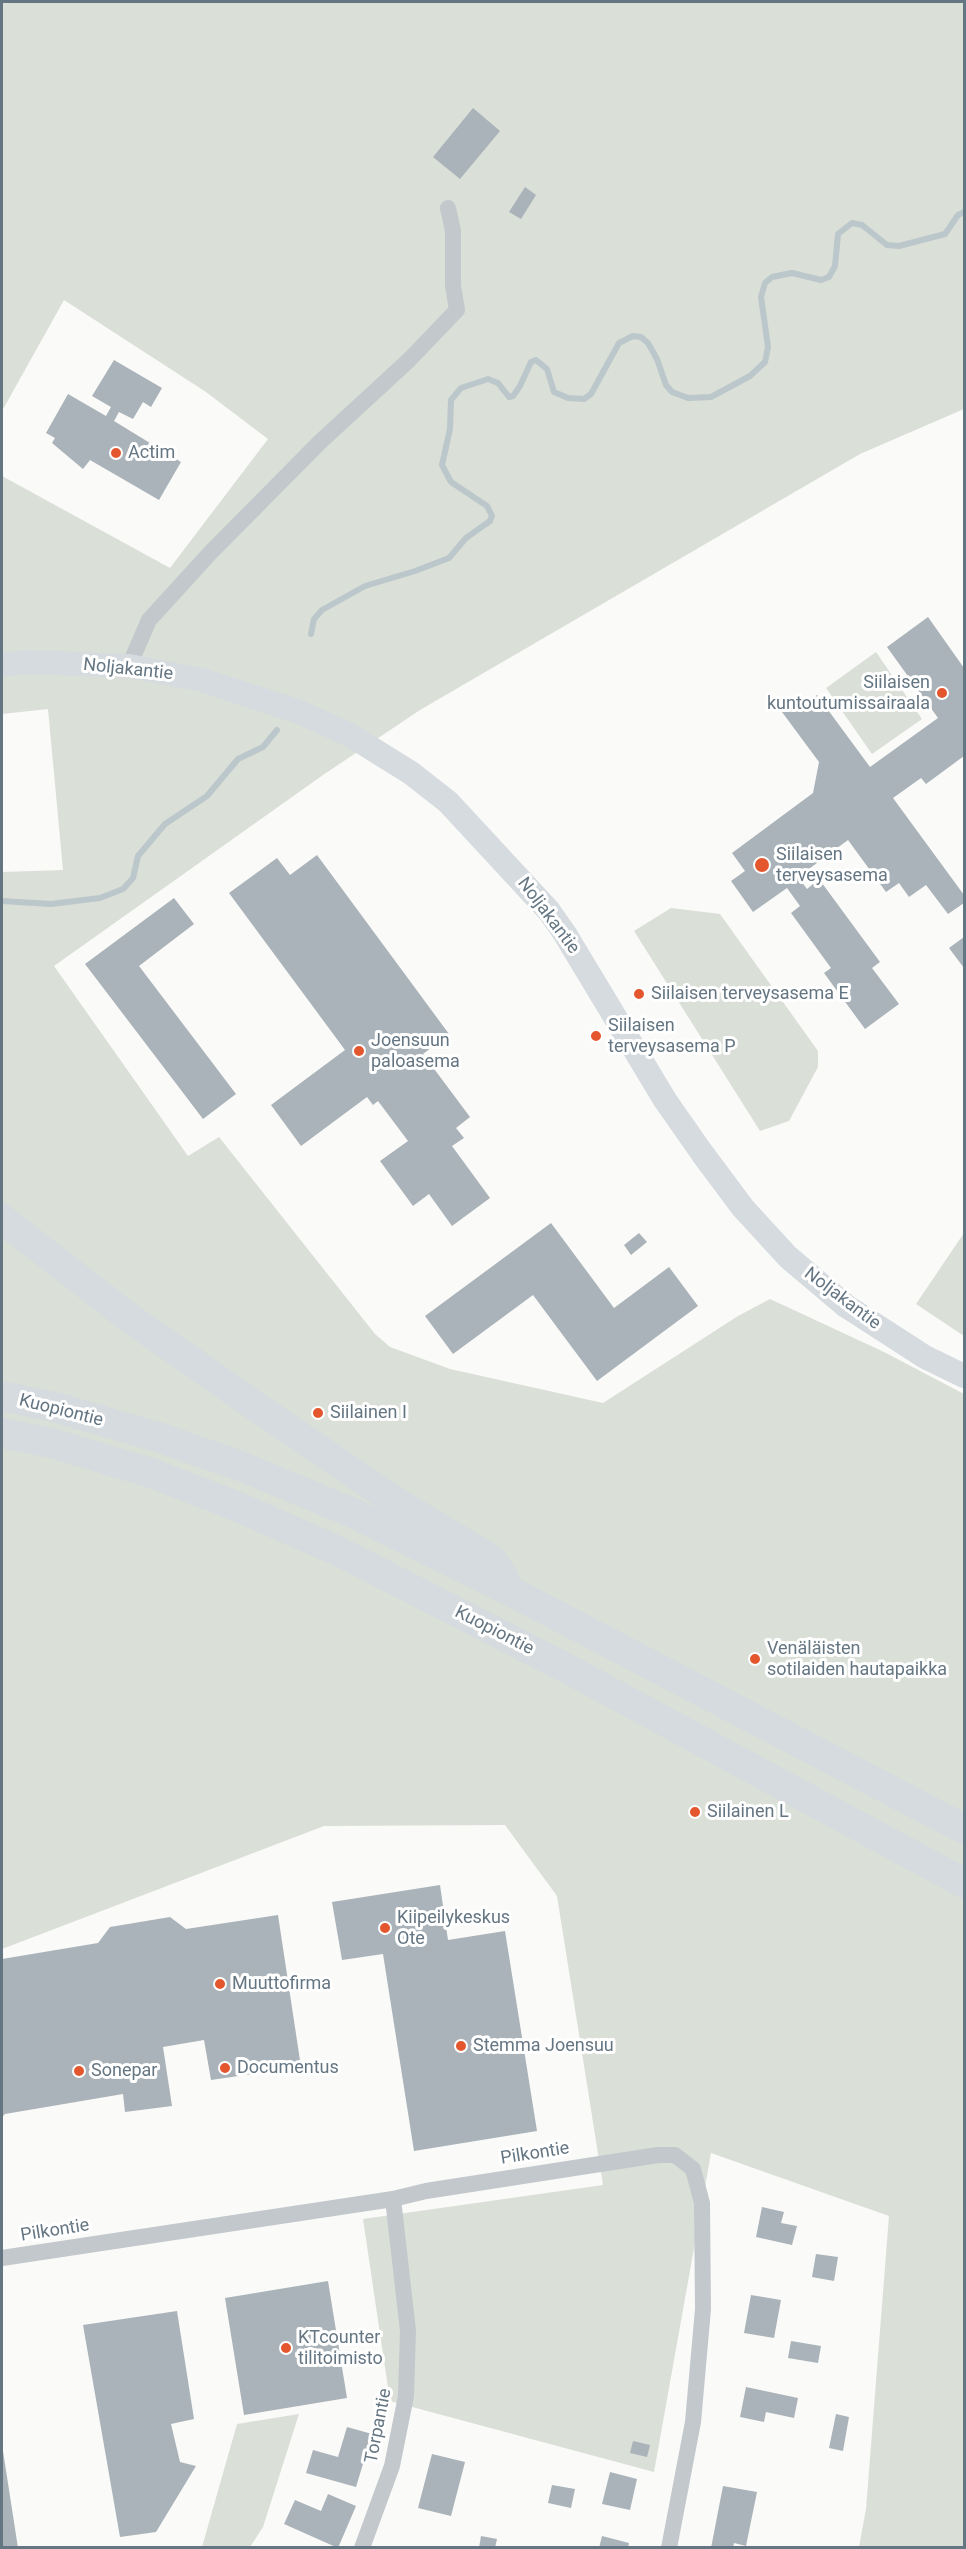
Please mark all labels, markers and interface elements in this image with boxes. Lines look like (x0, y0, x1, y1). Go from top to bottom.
place label: Actim (128, 442, 175, 464)
marker: Actim (109, 446, 123, 460)
street label: Noljakantie (82, 655, 174, 685)
place label: Siilaisen kuntoutumissairaala (767, 672, 930, 714)
marker: Siilaisen kuntoutumissairaala (935, 686, 949, 700)
place label: Siilaisen terveysasema (776, 844, 888, 886)
marker: Siilaisen terveysasema (753, 856, 771, 874)
street label: Noljakantie (512, 873, 584, 959)
place label: Siilaisen terveysasema E (651, 983, 849, 1005)
marker: Siilaisen terveysasema E (632, 987, 646, 1001)
place label: Siilaisen terveysasema P (608, 1015, 736, 1058)
marker: Siilaisen terveysasema P (589, 1029, 603, 1043)
place label: Joensuun paloasema (371, 1030, 460, 1072)
marker: Joensuun paloasema (352, 1044, 366, 1058)
street label: Noljakantie (799, 1263, 885, 1335)
street label: Kuopiontie (17, 1390, 105, 1432)
place label: Siilainen I (330, 1402, 407, 1424)
marker: Siilainen I (311, 1406, 325, 1420)
street label: Kuopiontie (451, 1602, 537, 1660)
place label: Venäläisten sotilaiden hautapaikka (767, 1638, 947, 1680)
marker: Venäläisten sotilaiden hautapaikka (748, 1652, 762, 1666)
place label: Siilainen L (707, 1801, 789, 1823)
marker: Siilainen L (688, 1805, 702, 1819)
place label: Kiipeilykeskus Ote (397, 1907, 510, 1950)
marker: Kiipeilykeskus Ote (378, 1921, 392, 1935)
place label: Muuttofirma (232, 1973, 331, 1995)
marker: Muuttofirma (213, 1977, 227, 1991)
place label: Stemma Joensuu (473, 2035, 614, 2057)
marker: Stemma Joensuu (454, 2039, 468, 2053)
place label: Documentus (237, 2057, 339, 2079)
place label: Sonepar (91, 2060, 157, 2082)
marker: Documentus (218, 2061, 232, 2075)
marker: Sonepar (72, 2064, 86, 2078)
street label: Pilkontie (499, 2138, 571, 2170)
street label: Pilkontie (19, 2215, 91, 2247)
place label: KTcounter tilitoimisto (298, 2327, 383, 2370)
marker: KTcounter tilitoimisto (279, 2341, 293, 2355)
street label: Torpantie (361, 2387, 397, 2465)

